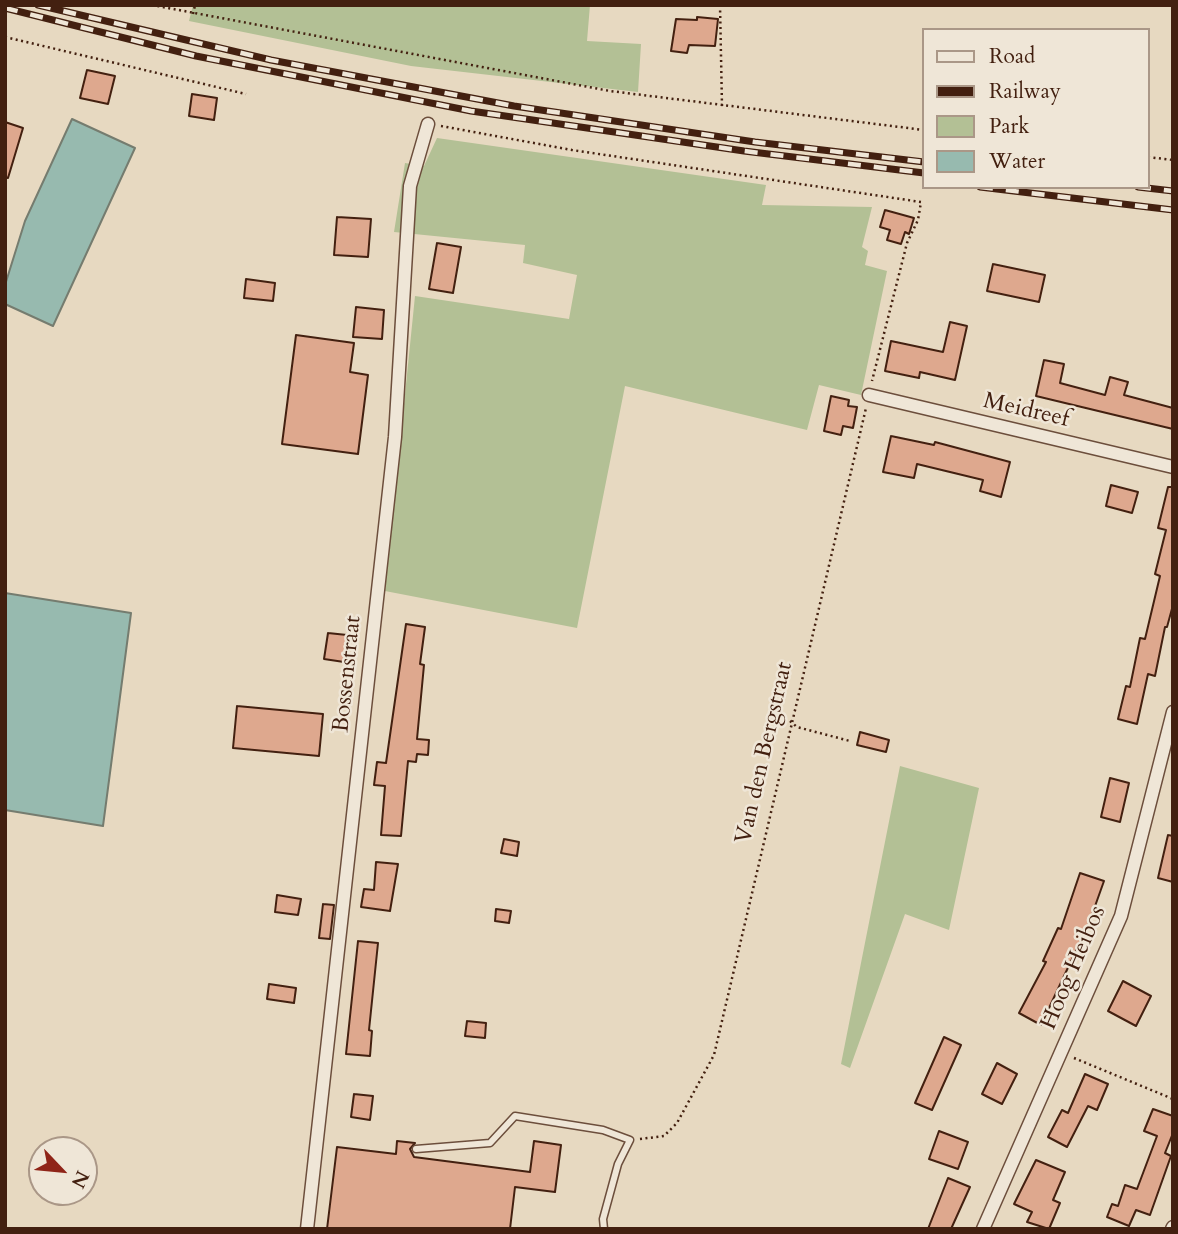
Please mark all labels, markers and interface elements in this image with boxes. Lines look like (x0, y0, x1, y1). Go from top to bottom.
legend (922, 28, 1150, 189)
text: Road (989, 42, 1035, 71)
text: Railway (989, 77, 1061, 106)
text: Park (989, 112, 1029, 141)
text: Water (989, 147, 1045, 176)
street label: Meidreef (980, 388, 1072, 434)
street label: Bossenstraat (328, 614, 368, 734)
street label: Van den Bergstraat (731, 659, 799, 847)
street label: Hoog Heibos (1036, 902, 1112, 1034)
north arrow (28, 1136, 98, 1206)
text: N (65, 1166, 95, 1192)

